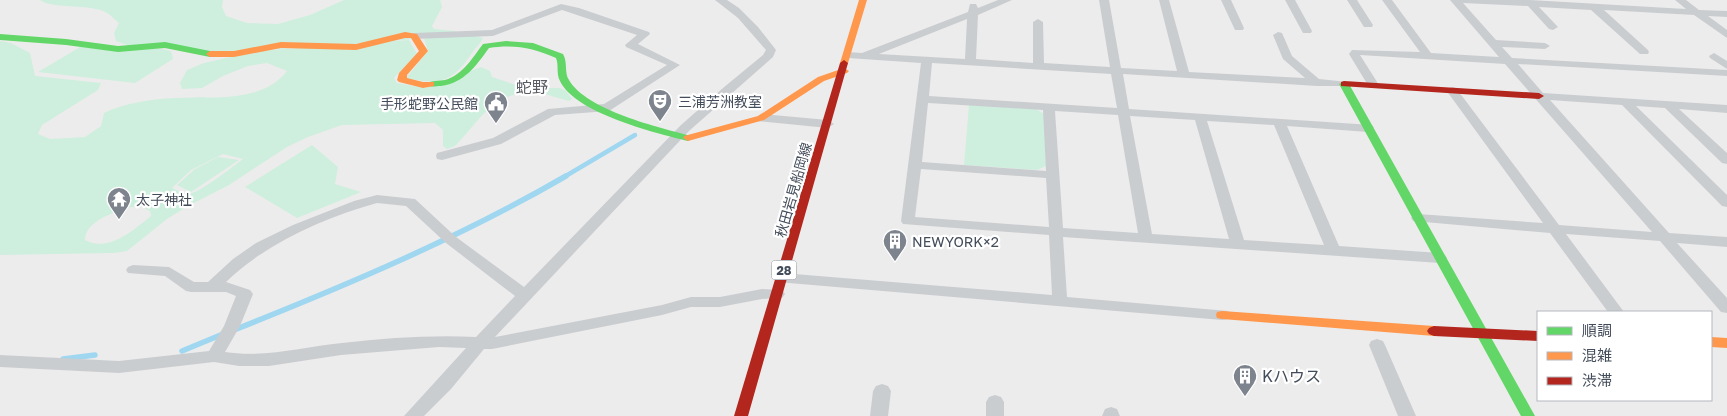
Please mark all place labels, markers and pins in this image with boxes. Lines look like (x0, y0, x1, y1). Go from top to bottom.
theatre icon: 三浦芳洲教室 (647, 88, 673, 122)
public building icon: 手形蛇野公民館 (483, 90, 509, 124)
place label: 三浦芳洲教室 (678, 93, 762, 110)
place label: 手形蛇野公民館 (380, 95, 478, 112)
temple icon: 太子神社 (106, 186, 132, 220)
place label: 太子神社 (136, 191, 192, 208)
building icon: NEWYORK×2 (882, 228, 908, 262)
place label: NEWYORK×2 (912, 233, 999, 250)
building icon: Kハウス (1232, 363, 1258, 397)
place label: Kハウス (1262, 366, 1321, 386)

